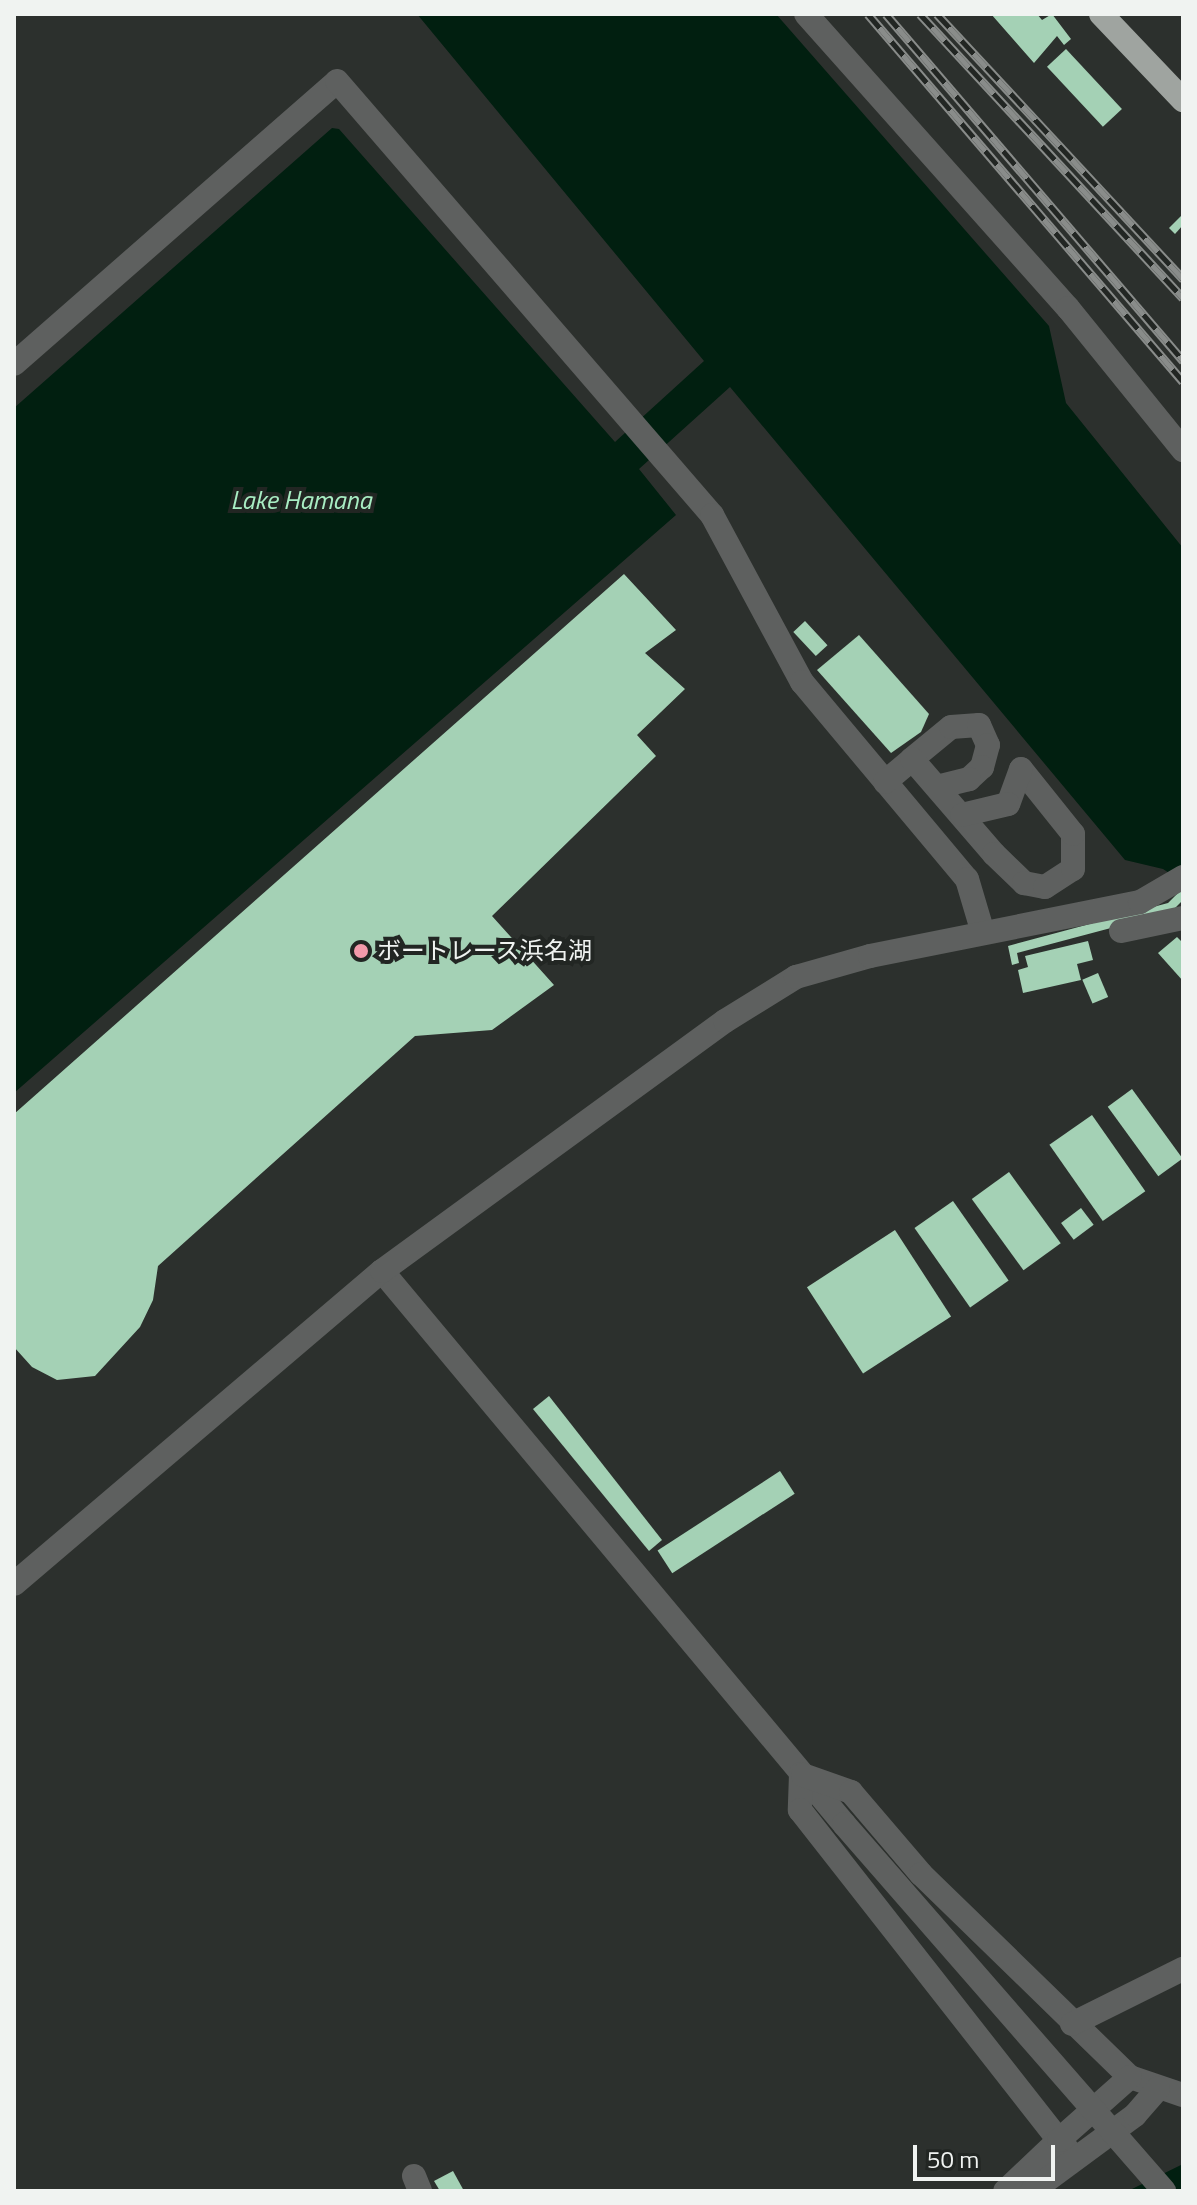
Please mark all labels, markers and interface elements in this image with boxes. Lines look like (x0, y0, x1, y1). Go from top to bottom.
water label: Lake Hamana (230, 484, 372, 516)
place label: ボートレース浜名湖 (377, 937, 593, 965)
marker: ボートレース浜名湖 (352, 942, 370, 960)
scale bar (917, 2129, 1059, 2179)
text: 50 m (927, 2141, 979, 2177)

